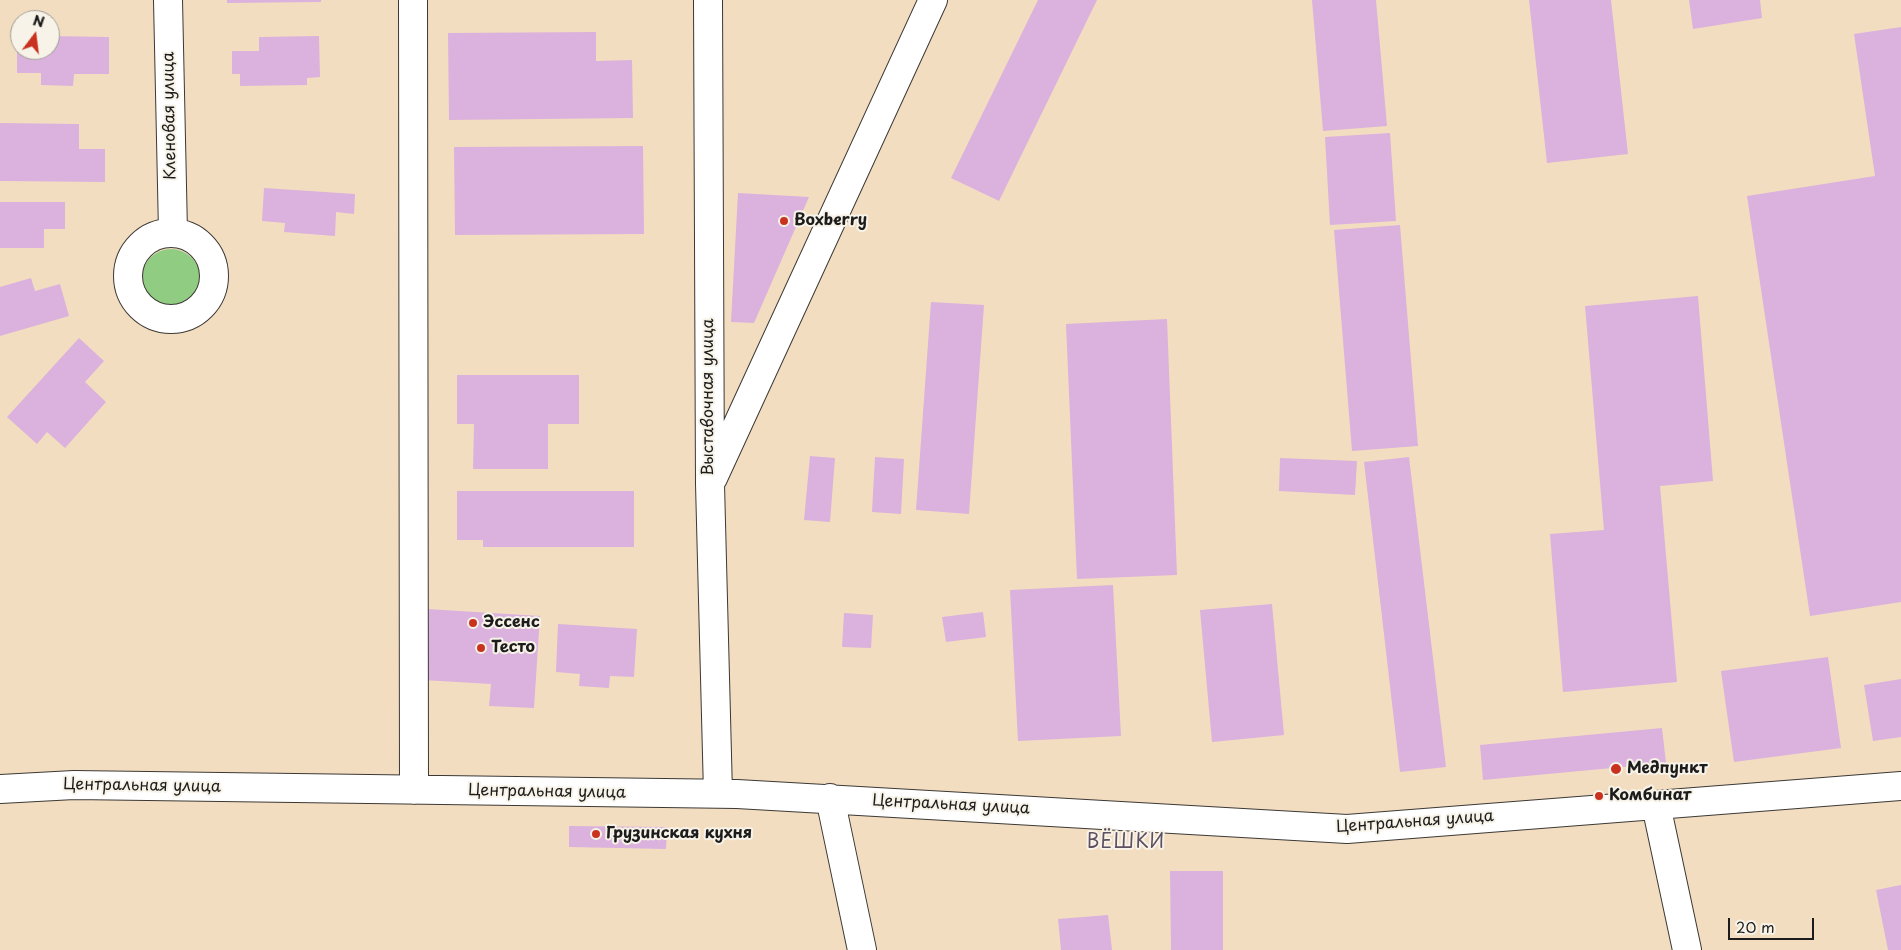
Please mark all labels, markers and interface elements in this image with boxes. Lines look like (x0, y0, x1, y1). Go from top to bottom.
text: N (31, 9, 47, 33)
north arrow (10, 10, 60, 60)
street label: Кленовая улица (159, 52, 181, 180)
place label: Boxberry (794, 211, 867, 231)
marker: Boxberry (778, 215, 790, 227)
street label: Выставочная улица (699, 318, 719, 476)
place label: Эссенс (483, 613, 540, 633)
marker: Эссенс (467, 617, 479, 629)
place label: Тесто (491, 638, 535, 658)
marker: Тесто (475, 642, 487, 654)
place label: Медпункт (1627, 759, 1708, 779)
marker: Медпункт (1609, 762, 1623, 776)
street label: Центральная улица (63, 775, 221, 797)
street label: Центральная улица (468, 781, 626, 803)
place label: Комбинат (1609, 786, 1691, 806)
marker: Комбинат (1593, 790, 1605, 802)
street label: Центральная улица (872, 791, 1030, 819)
street label: Центральная улица (1336, 807, 1494, 837)
place label: Грузинская кухня (606, 824, 752, 844)
marker: Грузинская кухня (590, 828, 602, 840)
district label: ВЁШКИ (1086, 832, 1166, 854)
scale bar (1731, 908, 1817, 940)
text: 20 m (1736, 915, 1775, 938)

